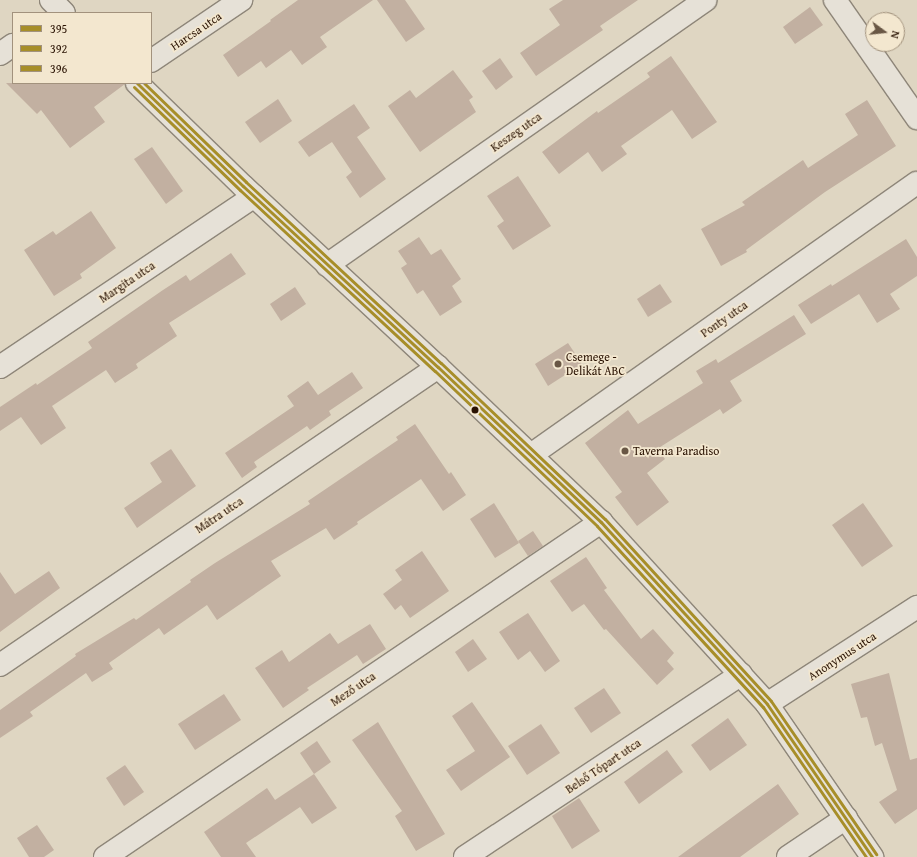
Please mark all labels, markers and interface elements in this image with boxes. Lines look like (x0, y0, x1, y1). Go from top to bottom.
street label: Harcsa utca (168, 9, 224, 53)
legend (12, 12, 152, 84)
north arrow (865, 12, 905, 52)
text: 395 (50, 20, 67, 37)
text: N (887, 29, 904, 40)
text: 392 (50, 40, 67, 57)
text: 396 (50, 60, 67, 77)
street label: Keszeg utca (488, 109, 544, 155)
street label: Margita utca (96, 258, 158, 306)
street label: Ponty utca (698, 298, 750, 340)
place label: Csemege - Delikát ABC (566, 350, 625, 378)
marker: Csemege - Delikát ABC (553, 359, 563, 369)
unlabelled marker (470, 405, 480, 415)
place label: Taverna Paradiso (633, 444, 719, 458)
marker: Taverna Paradiso (620, 446, 630, 456)
street label: Mátra utca (192, 494, 246, 536)
street label: Anonymus utca (805, 629, 879, 683)
street label: Mező utca (328, 669, 378, 709)
street label: Belső Tópart utca (563, 735, 643, 797)

